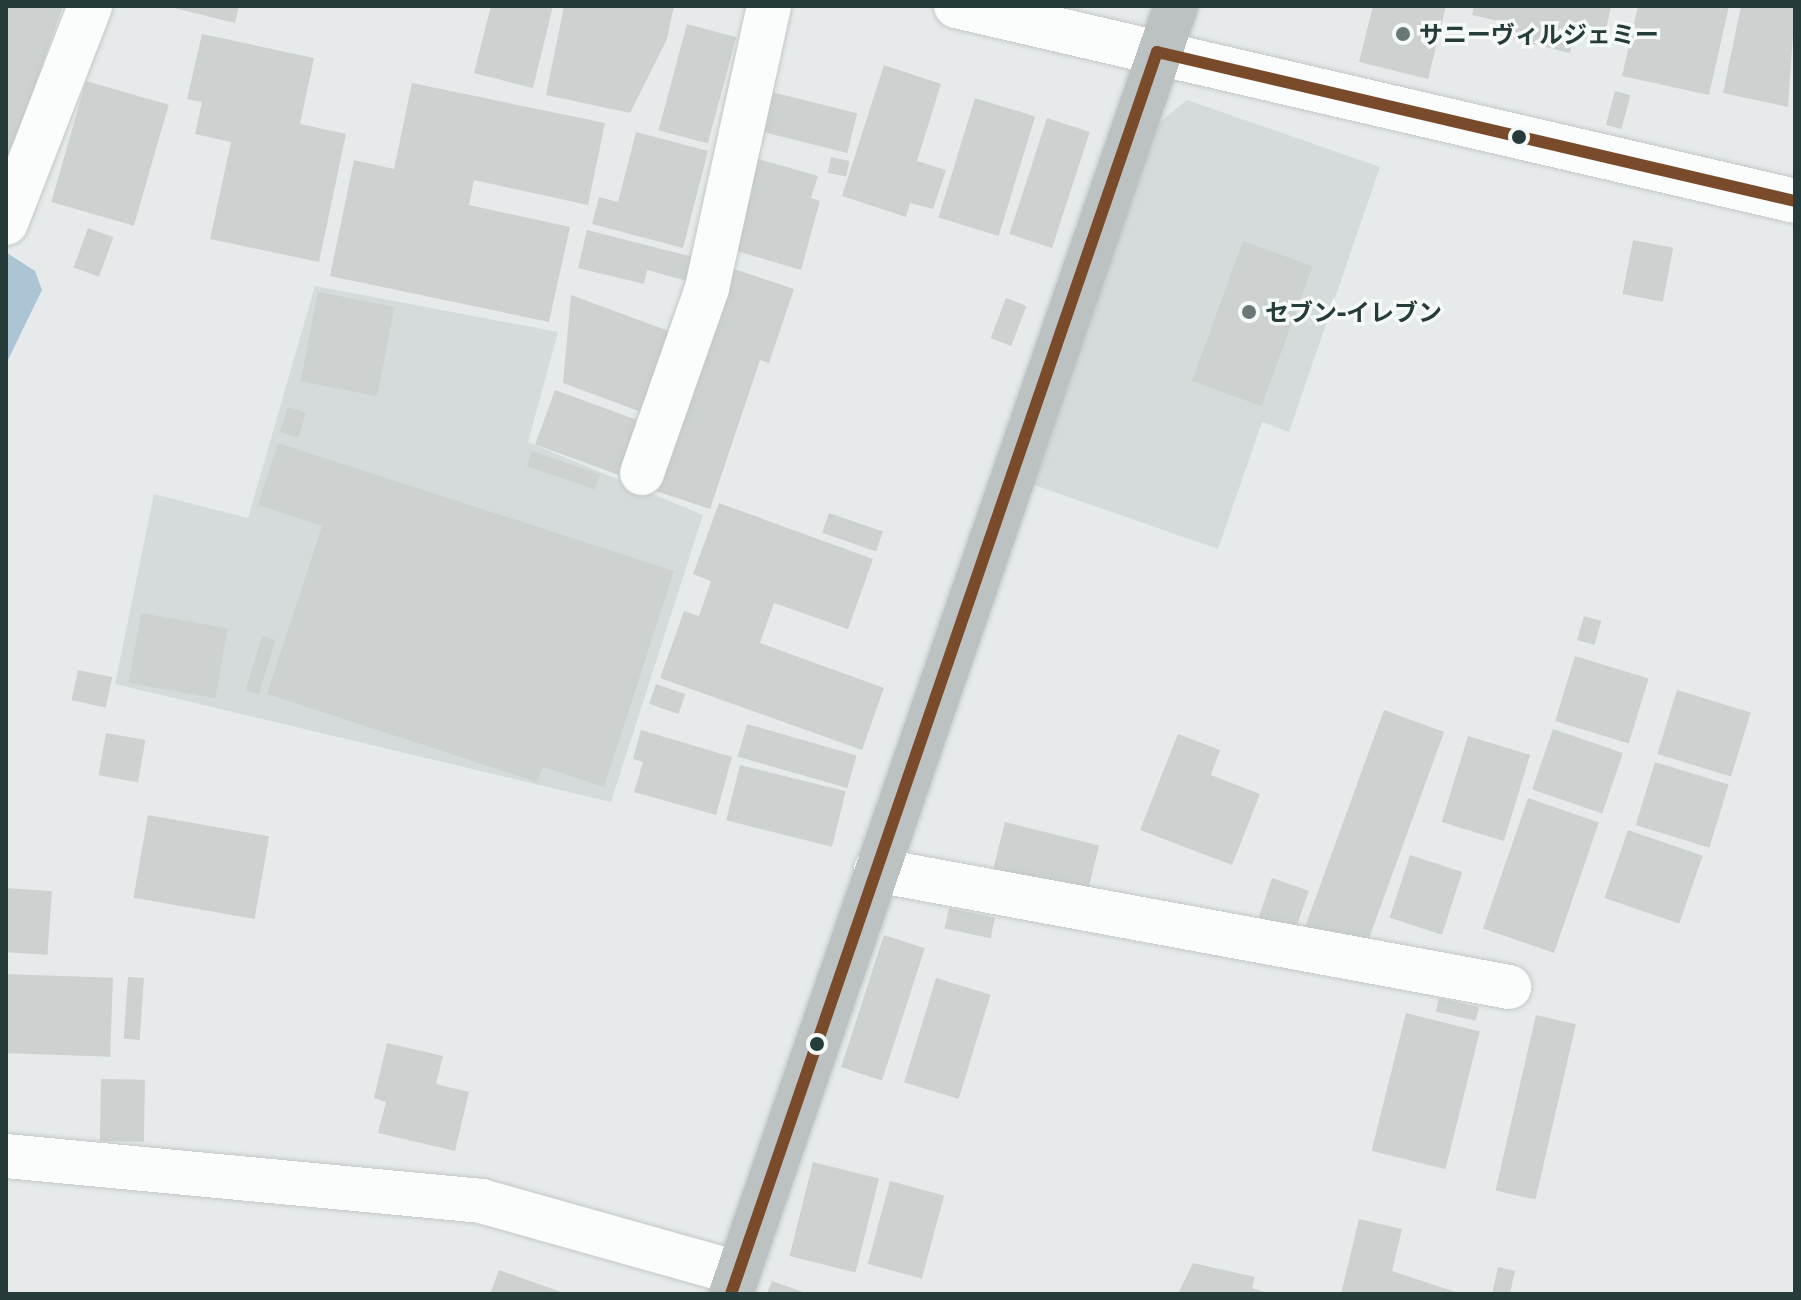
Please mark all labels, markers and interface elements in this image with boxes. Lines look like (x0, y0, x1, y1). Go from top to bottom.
place label: サニーヴィルジェミー (1419, 20, 1659, 48)
marker: サニーヴィルジェミー (1394, 25, 1412, 43)
unlabelled marker (1511, 129, 1527, 145)
place label: セブン-イレブン (1265, 298, 1442, 326)
marker: セブン-イレブン (1240, 303, 1258, 321)
unlabelled marker (809, 1036, 825, 1052)

